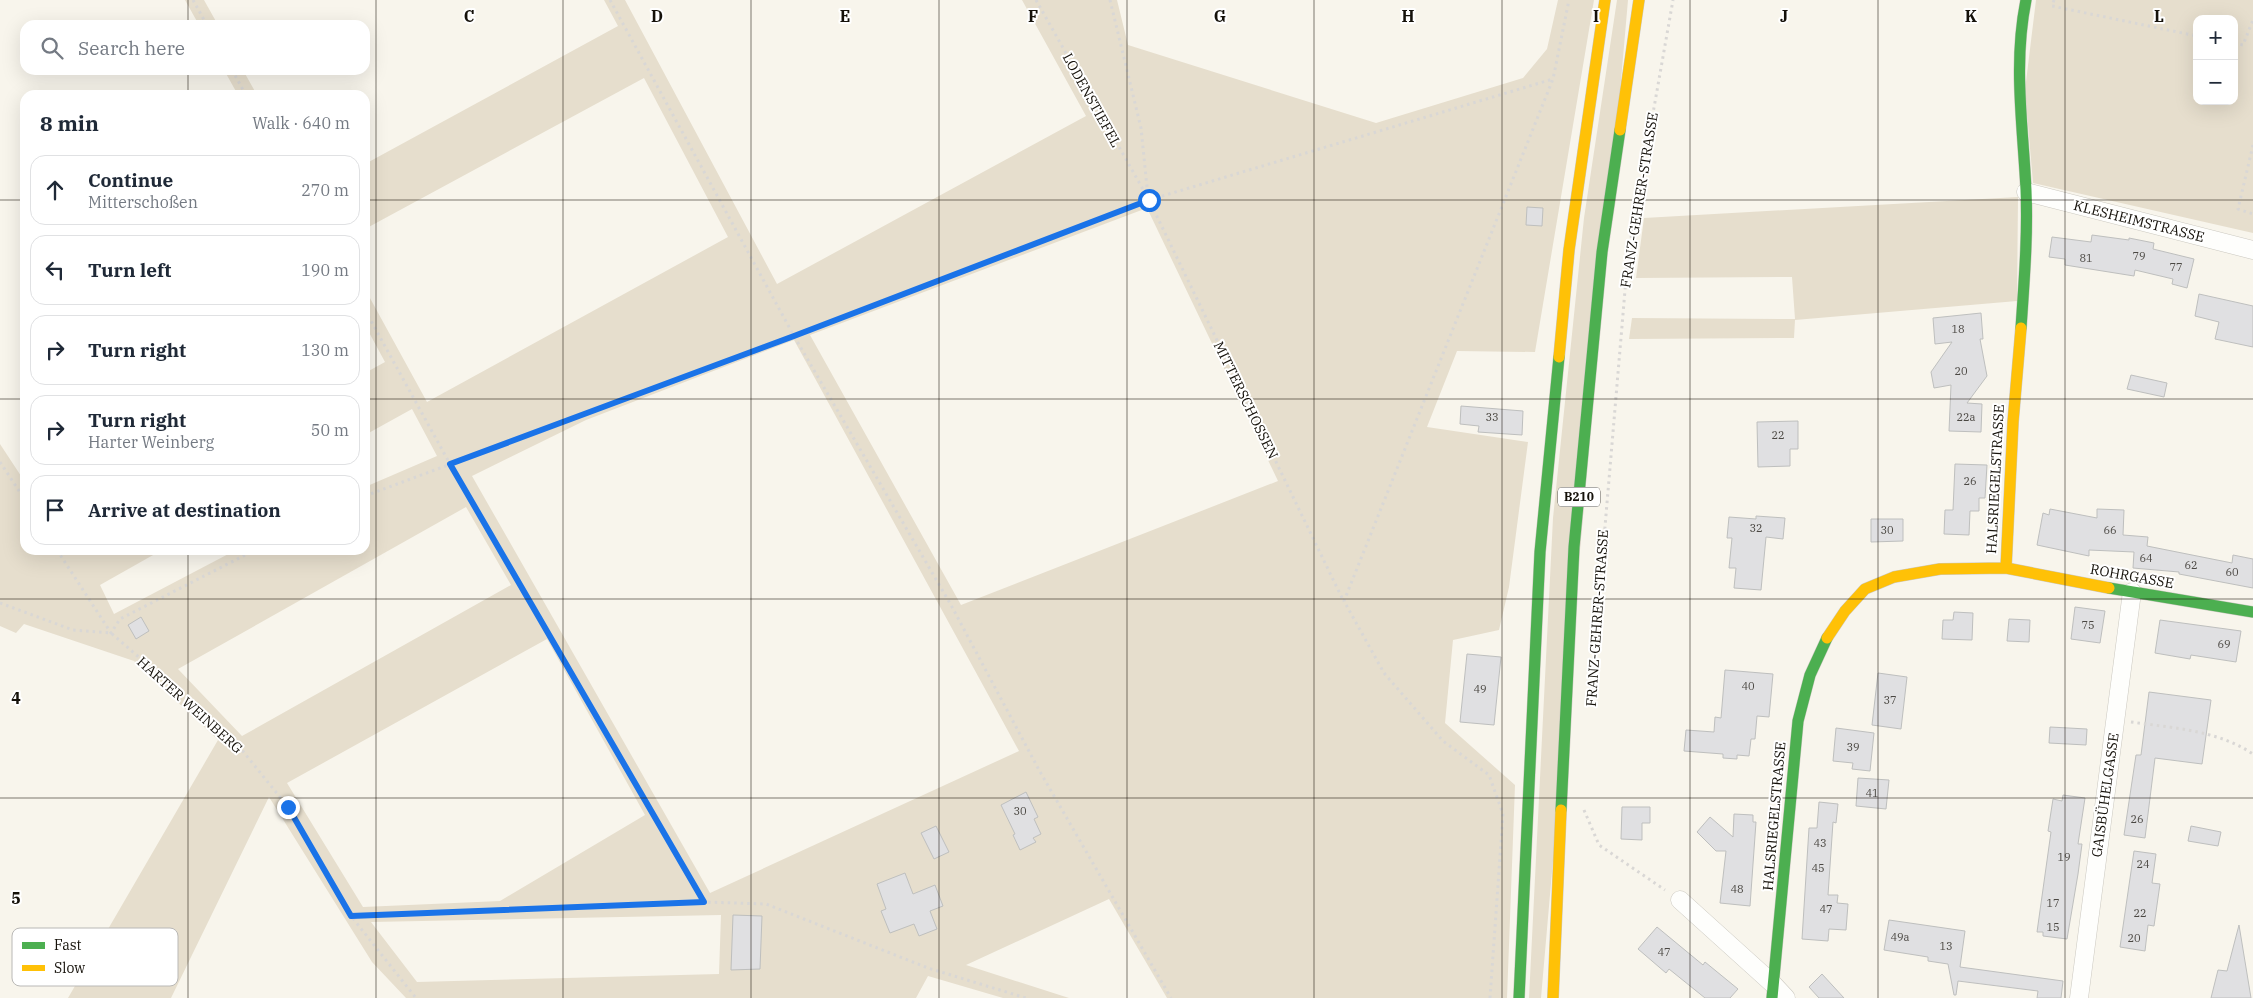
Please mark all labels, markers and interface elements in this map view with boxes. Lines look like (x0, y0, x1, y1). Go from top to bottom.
text: C (464, 6, 474, 26)
text: D (651, 6, 663, 26)
text: E (840, 6, 850, 26)
text: F (1028, 6, 1038, 26)
text: G (1214, 6, 1226, 26)
text: H (1402, 6, 1415, 26)
text: I (1593, 6, 1599, 26)
text: J (1780, 6, 1788, 26)
text: K (1965, 6, 1978, 26)
text: L (2154, 6, 2164, 26)
map controls (2193, 15, 2238, 105)
button: + (2193, 15, 2238, 60)
search box (20, 20, 370, 75)
icon: search (38, 34, 66, 62)
text: Search here (78, 36, 185, 60)
street label: LODENSTIEFEL (1059, 50, 1125, 150)
button: − (2193, 60, 2238, 105)
text: 8 min (40, 109, 99, 137)
street label: FRANZ-GEHRER-STRASSE (1616, 111, 1662, 289)
text: Walk · 640 m (252, 113, 350, 133)
text: Continue (88, 168, 173, 192)
icon: ahead (41, 176, 69, 204)
text: 270 m (301, 180, 349, 200)
route start (1138, 189, 1161, 212)
text: Mitterschoßen (88, 192, 198, 212)
street label: KLESHEIMSTRASSE (2072, 196, 2206, 246)
house number: 79 (2132, 249, 2146, 263)
house number: 81 (2079, 251, 2093, 265)
icon: left (41, 256, 69, 284)
text: Turn left (88, 258, 171, 282)
text: 190 m (301, 260, 349, 280)
house number: 77 (2169, 260, 2183, 274)
house number: 18 (1951, 322, 1965, 336)
icon: right (41, 336, 69, 364)
text: Turn right (88, 338, 186, 362)
street label: MITTERSCHOSSEN (1210, 338, 1282, 462)
text: 130 m (301, 340, 349, 360)
house number: 20 (1954, 364, 1968, 378)
street label: HALSRIEGELSTRASSE (1982, 404, 2008, 554)
text: Turn right (88, 408, 186, 432)
house number: 33 (1485, 410, 1499, 424)
house number: 22a (1956, 410, 1976, 424)
icon: right (41, 416, 69, 444)
text: 50 m (311, 420, 349, 440)
house number: 22 (1771, 428, 1785, 442)
text: Harter Weinberg (88, 432, 214, 452)
house number: 26 (1963, 474, 1977, 488)
road number: B210 (1558, 488, 1600, 507)
icon: arrive (41, 496, 69, 524)
text: Arrive at destination (88, 498, 281, 522)
house number: 32 (1749, 521, 1763, 535)
house number: 30 (1880, 523, 1894, 537)
house number: 66 (2103, 523, 2117, 537)
street label: FRANZ-GEHRER-STRASSE (1582, 529, 1612, 707)
house number: 64 (2139, 551, 2153, 565)
house number: 62 (2184, 558, 2198, 572)
street label: ROHRGASSE (2089, 560, 2175, 592)
house number: 60 (2225, 565, 2239, 579)
house number: 75 (2081, 618, 2095, 632)
house number: 69 (2217, 637, 2231, 651)
street label: HARTER WEINBERG (133, 653, 247, 757)
house number: 40 (1741, 679, 1755, 693)
house number: 49 (1473, 682, 1487, 696)
text: 4 (11, 688, 21, 708)
house number: 37 (1883, 693, 1897, 707)
street label: GAISBÜHELGASSE (2087, 732, 2123, 858)
house number: 39 (1846, 740, 1860, 754)
street label: HALSRIEGELSTRASSE (1759, 741, 1789, 891)
house number: 41 (1865, 786, 1879, 800)
route end (277, 796, 300, 819)
house number: 30 (1013, 804, 1027, 818)
house number: 26 (2130, 812, 2144, 826)
house number: 43 (1813, 836, 1827, 850)
house number: 19 (2057, 850, 2071, 864)
house number: 24 (2136, 857, 2150, 871)
house number: 45 (1811, 861, 1825, 875)
house number: 48 (1730, 882, 1744, 896)
text: 5 (11, 888, 21, 908)
house number: 17 (2046, 896, 2060, 910)
house number: 47 (1819, 902, 1833, 916)
house number: 22 (2133, 906, 2147, 920)
house number: 15 (2046, 920, 2060, 934)
legend (12, 928, 178, 986)
house number: 49a (1890, 930, 1910, 944)
house number: 20 (2127, 931, 2141, 945)
text: Fast (54, 936, 82, 954)
house number: 13 (1939, 939, 1953, 953)
house number: 47 (1657, 945, 1671, 959)
text: Slow (54, 959, 85, 977)

